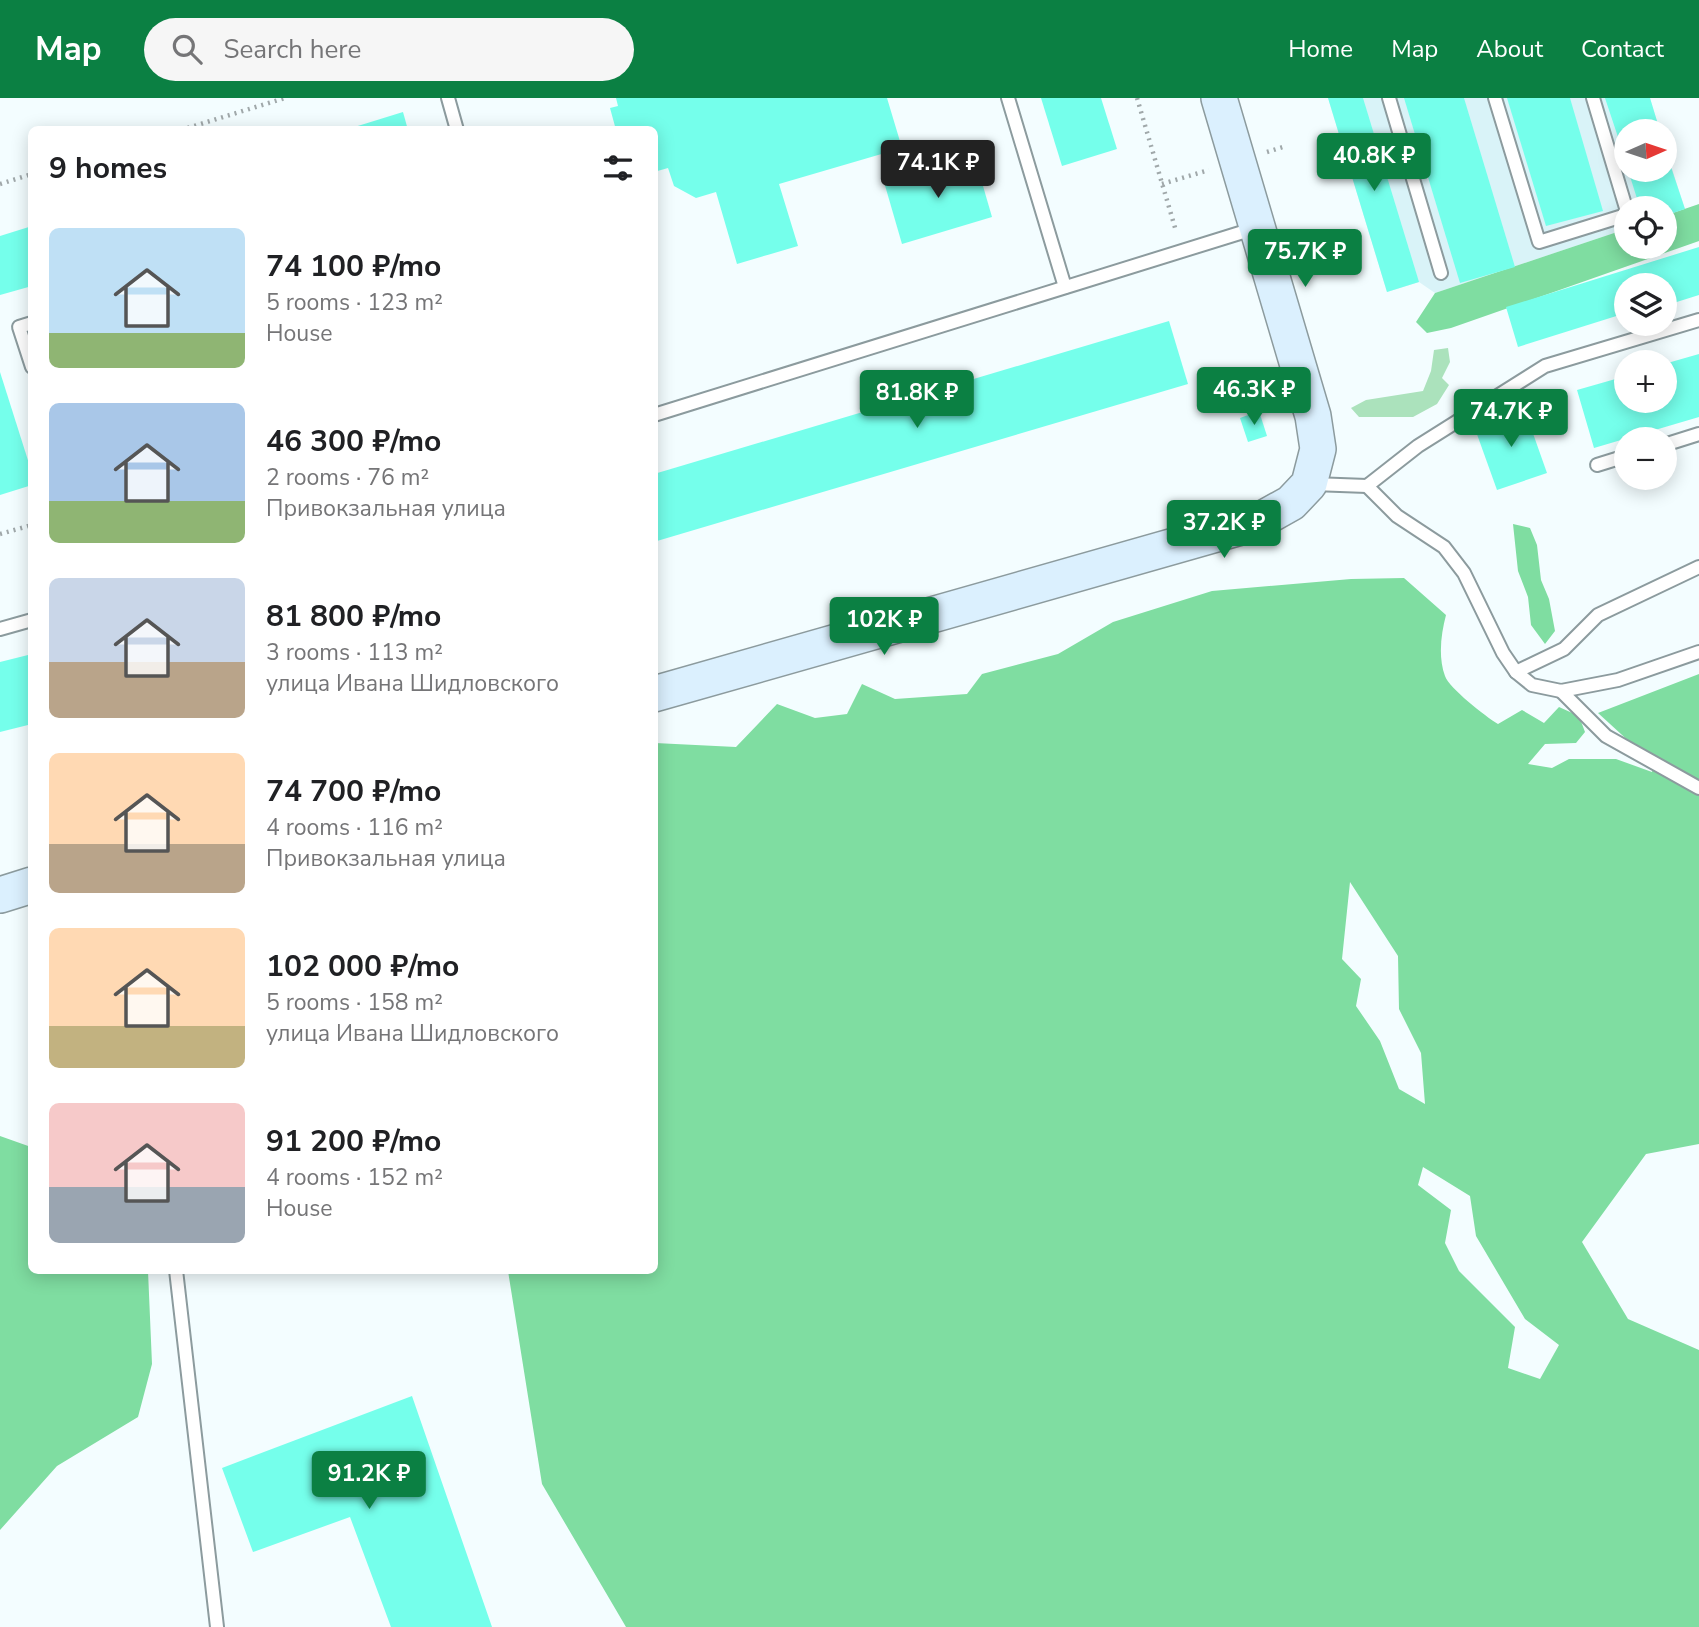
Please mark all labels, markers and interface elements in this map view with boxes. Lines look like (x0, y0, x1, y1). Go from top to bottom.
search box (144, 18, 634, 81)
text: Map (35, 27, 102, 72)
icon: search (168, 30, 206, 68)
text: Search here (224, 32, 361, 67)
text: Home (1288, 33, 1353, 65)
text: Map (1391, 33, 1438, 65)
text: About (1476, 33, 1543, 65)
text: Contact (1581, 33, 1664, 65)
north arrow (1614, 119, 1676, 182)
map controls (1614, 119, 1677, 490)
pin: 40.8K ₽ (1309, 134, 1439, 193)
pin: 74.1K ₽ (873, 140, 1003, 200)
text: 40.8K ₽ (1333, 140, 1415, 171)
text: 74.1K ₽ (897, 147, 979, 178)
text: 9 homes (49, 148, 167, 189)
icon: filters (599, 149, 637, 187)
button: locate (1614, 196, 1677, 259)
pin: 75.7K ₽ (1240, 230, 1370, 289)
text: 75.7K ₽ (1264, 236, 1346, 267)
text: 74 100 ₽/mo (266, 246, 441, 287)
icon: home (105, 256, 189, 340)
button: layers (1614, 273, 1677, 336)
text: 5 rooms · 123 m² (266, 287, 443, 318)
text: House (266, 318, 333, 349)
button: + (1614, 350, 1677, 413)
pin: 46.3K ₽ (1189, 368, 1319, 427)
pin: 81.8K ₽ (852, 370, 982, 430)
text: 46.3K ₽ (1213, 374, 1295, 405)
text: 81.8K ₽ (876, 377, 958, 408)
pin: 74.7K ₽ (1446, 390, 1576, 449)
text: 74.7K ₽ (1470, 396, 1552, 427)
text: 46 300 ₽/mo (266, 421, 441, 462)
button: − (1614, 427, 1677, 490)
icon: home (105, 431, 189, 515)
text: 2 rooms · 76 m² (266, 462, 429, 493)
text: Привокзальная улица (266, 493, 506, 524)
pin: 37.2K ₽ (1159, 500, 1289, 560)
text: 37.2K ₽ (1183, 507, 1265, 538)
text: 81 800 ₽/mo (266, 596, 441, 637)
pin: 102K ₽ (827, 598, 941, 657)
text: 102K ₽ (846, 604, 922, 635)
icon: home (105, 606, 189, 690)
text: 3 rooms · 113 m² (266, 637, 443, 668)
text: улица Ивана Шидловского (266, 668, 559, 699)
text: 74 700 ₽/mo (266, 771, 441, 812)
icon: home (105, 781, 189, 865)
text: 4 rooms · 116 m² (266, 812, 443, 843)
text: Привокзальная улица (266, 843, 506, 874)
text: 102 000 ₽/mo (266, 946, 459, 987)
icon: home (105, 956, 189, 1040)
text: 5 rooms · 158 m² (266, 987, 443, 1018)
text: улица Ивана Шидловского (266, 1018, 559, 1049)
text: 91 200 ₽/mo (266, 1121, 441, 1162)
icon: home (105, 1131, 189, 1215)
text: 4 rooms · 152 m² (266, 1162, 443, 1193)
text: House (266, 1193, 333, 1224)
pin: 91.2K ₽ (304, 1452, 434, 1511)
text: 91.2K ₽ (328, 1458, 410, 1489)

